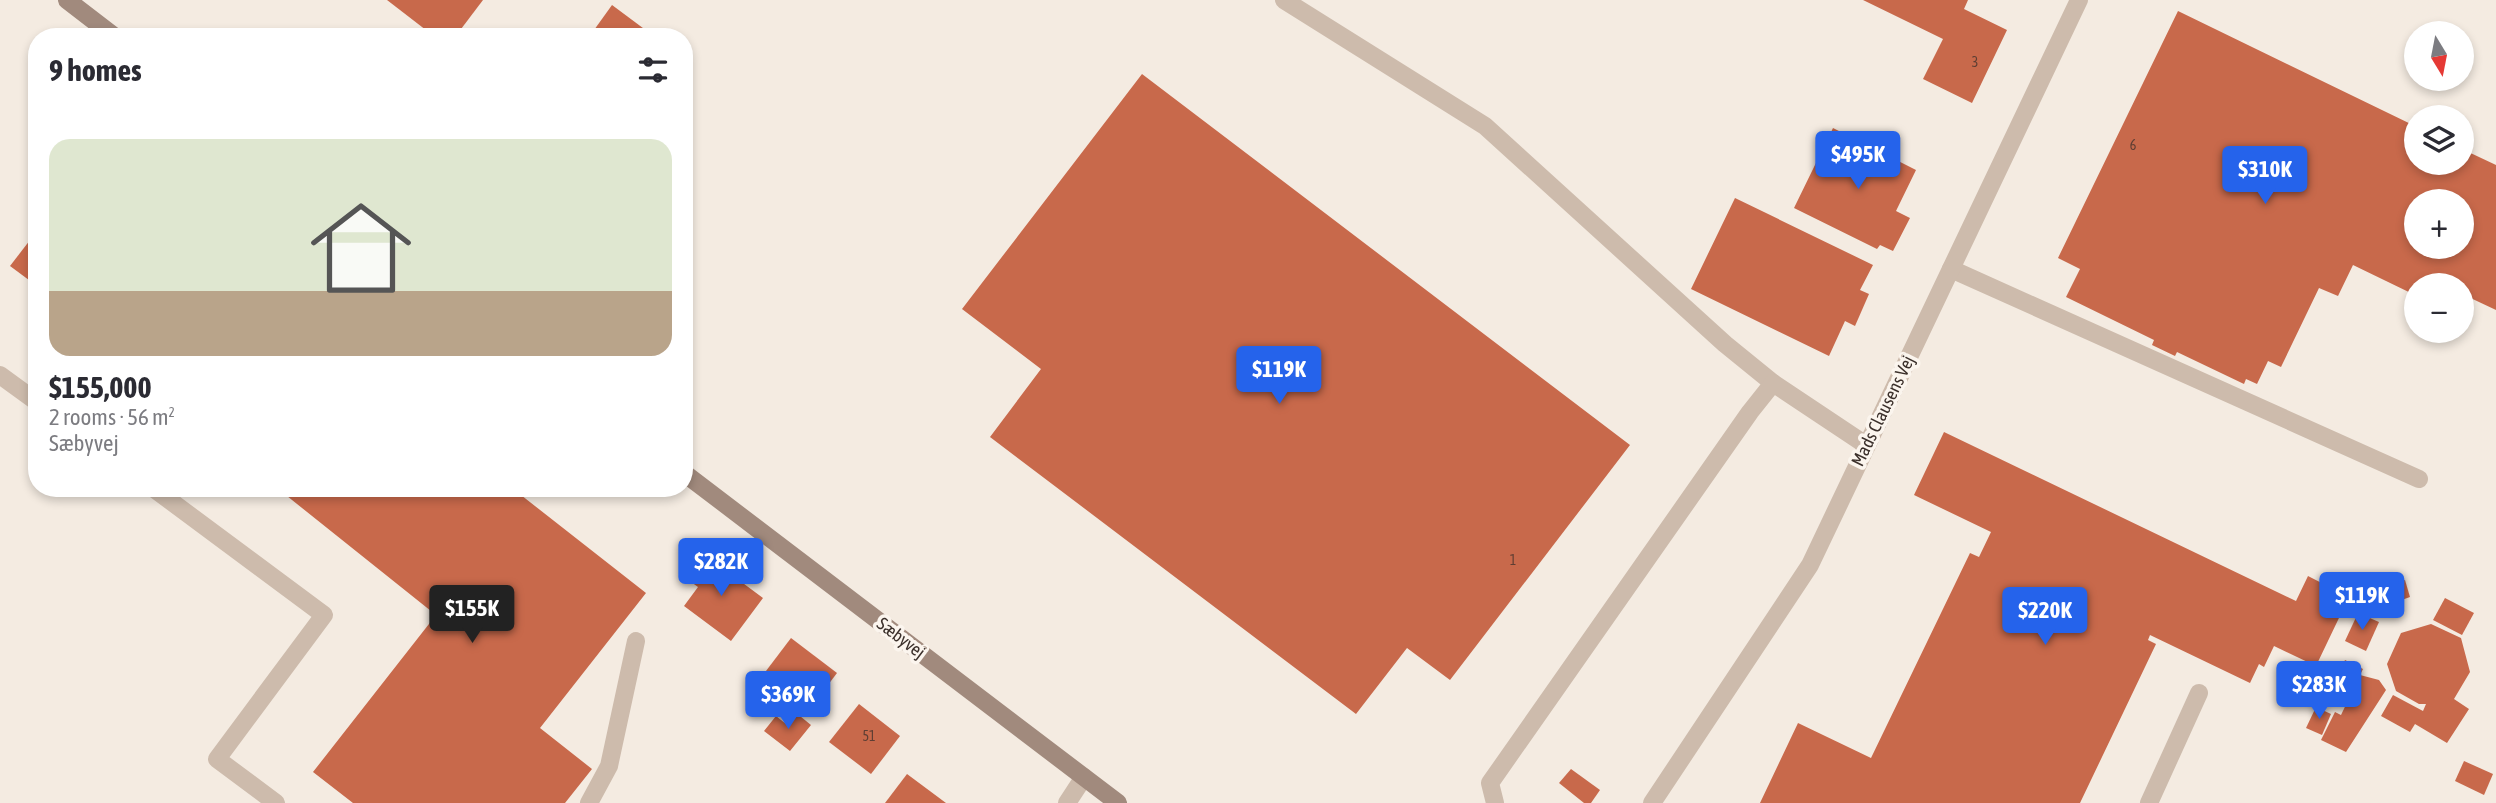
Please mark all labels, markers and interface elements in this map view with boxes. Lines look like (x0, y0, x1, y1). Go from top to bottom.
north arrow (2404, 21, 2474, 91)
map controls (2404, 21, 2474, 343)
icon: filters (634, 51, 672, 89)
text: 9 homes (49, 53, 142, 87)
house number: 3 (1972, 54, 1978, 70)
button: layers (2404, 105, 2474, 175)
pin: $495K (1809, 132, 1907, 191)
house number: 6 (2130, 137, 2137, 153)
text: $495K (1831, 141, 1885, 167)
pin: $310K (2216, 146, 2314, 206)
text: $310K (2238, 156, 2292, 182)
icon: home (298, 185, 424, 311)
button: + (2404, 189, 2474, 259)
button: − (2404, 273, 2474, 343)
pin: $119K (1230, 346, 1328, 406)
street label: Mads Clausens Vej (1847, 352, 1918, 469)
text: $119K (1252, 356, 1306, 382)
text: $155,000 (49, 370, 152, 404)
text: 2 rooms · 56 m² (49, 404, 175, 430)
text: Sæbyvej (49, 430, 119, 456)
pin: $282K (672, 538, 770, 598)
text: $282K (694, 548, 748, 574)
house number: 1 (1510, 552, 1516, 568)
pin: $119K (2313, 572, 2411, 632)
text: $119K (2335, 582, 2389, 608)
pin: $155K (423, 586, 521, 645)
pin: $220K (1996, 588, 2094, 647)
text: $155K (445, 595, 499, 621)
text: $220K (2018, 597, 2072, 623)
street label: Sæbyvej (873, 613, 929, 662)
pin: $283K (2270, 662, 2368, 721)
text: $283K (2292, 671, 2346, 697)
pin: $369K (739, 672, 837, 731)
text: $369K (761, 681, 815, 707)
house number: 51 (862, 728, 876, 744)

